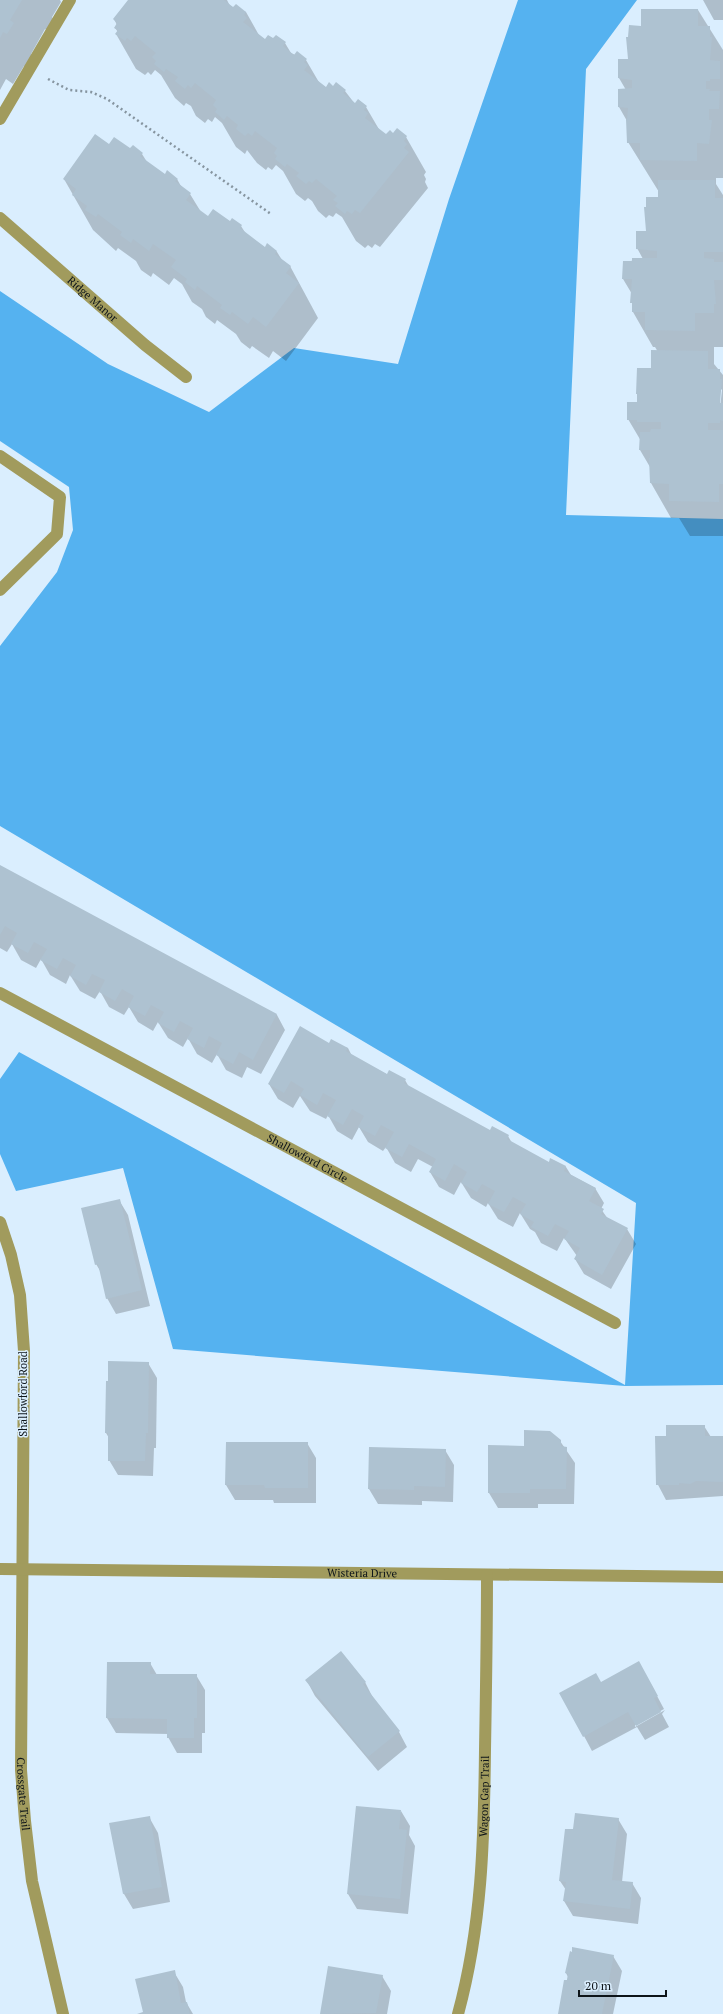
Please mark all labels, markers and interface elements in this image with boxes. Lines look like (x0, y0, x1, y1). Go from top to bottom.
street label: Ridge Manor (64, 273, 121, 325)
street label: Shallowford Circle (265, 1131, 351, 1186)
street label: Shallowford Road (16, 1351, 30, 1437)
street label: Wisteria Drive (327, 1566, 398, 1580)
street label: Wagon Gap Trail (476, 1756, 492, 1837)
street label: Crossgate Trail (14, 1757, 33, 1831)
scale bar (579, 1972, 666, 1998)
text: 20 m (585, 1978, 612, 1993)

